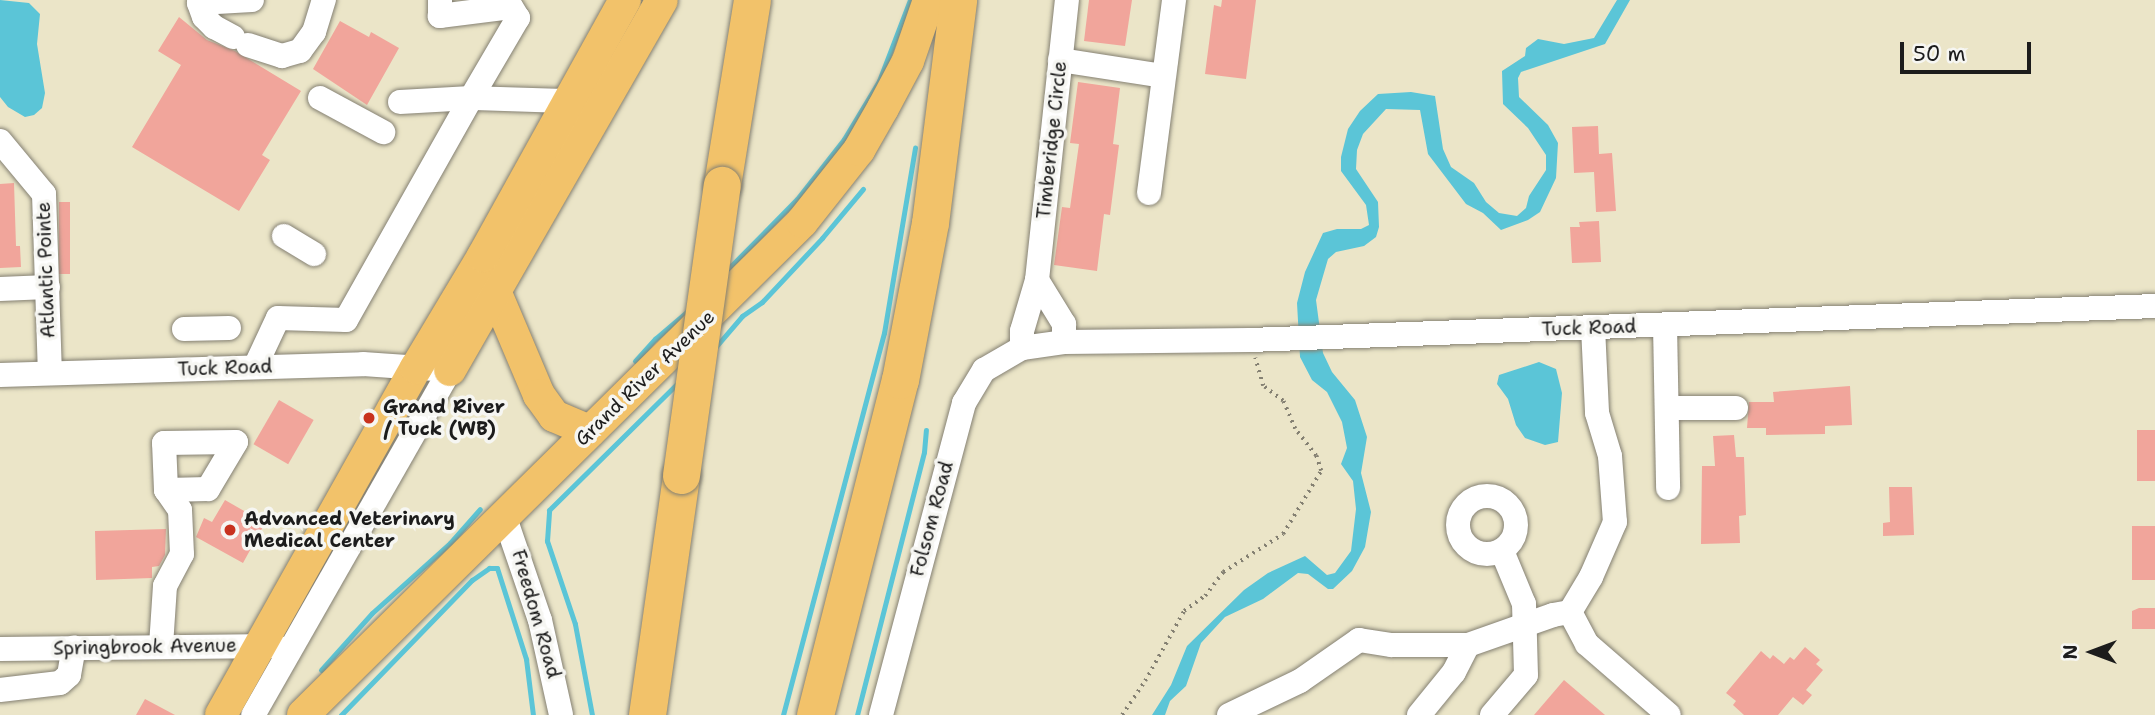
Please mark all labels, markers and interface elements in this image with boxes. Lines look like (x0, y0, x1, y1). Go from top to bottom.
scale bar (1903, 28, 2034, 72)
text: 50 m (1913, 40, 1966, 68)
street label: Timberidge Circle (1032, 60, 1072, 220)
street label: Atlantic Pointe (32, 201, 60, 339)
street label: Grand River Avenue (571, 306, 719, 450)
street label: Tuck Road (1541, 315, 1637, 341)
street label: Tuck Road (177, 355, 273, 381)
place label: Grand River / Tuck (WB) (383, 396, 505, 440)
marker: Grand River / Tuck (WB) (361, 410, 377, 426)
street label: Folsom Road (906, 459, 958, 579)
place label: Advanced Veterinary Medical Center (244, 508, 455, 552)
marker: Advanced Veterinary Medical Center (222, 522, 238, 538)
street label: Freedom Road (507, 547, 565, 681)
north arrow (2057, 617, 2127, 687)
street label: Springbrook Avenue (53, 634, 237, 660)
text: N (2058, 644, 2083, 660)

